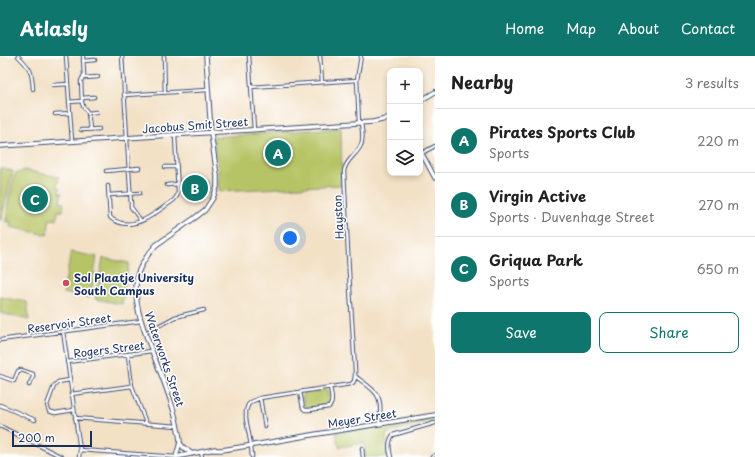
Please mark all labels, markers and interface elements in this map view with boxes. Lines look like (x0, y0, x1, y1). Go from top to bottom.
text: Atlasly (20, 14, 88, 42)
text: Home (505, 18, 544, 39)
text: Map (566, 18, 596, 39)
text: About (618, 18, 659, 39)
text: Contact (681, 18, 735, 39)
map controls (387, 68, 423, 176)
button: + (387, 68, 423, 104)
text: Nearby (451, 69, 513, 95)
text: 3 results (685, 73, 739, 92)
button: − (387, 104, 423, 140)
street label: Jacobus Smit Street (142, 113, 249, 137)
text: Pirates Sports Club (489, 120, 635, 143)
text: A (459, 131, 469, 150)
text: 220 m (697, 131, 739, 150)
pin: A (265, 138, 291, 168)
button: layers (387, 140, 423, 176)
text: Sports (489, 143, 529, 162)
pin: B (182, 173, 208, 203)
pin: C (22, 184, 48, 214)
text: Virgin Active (489, 184, 586, 207)
street label: Hayston (328, 194, 348, 240)
text: B (460, 195, 468, 214)
text: 270 m (698, 195, 739, 214)
text: Sports · Duvenhage Street (489, 207, 654, 226)
your location (280, 228, 300, 248)
text: Griqua Park (489, 248, 583, 271)
text: C (459, 259, 469, 278)
text: 650 m (697, 259, 739, 278)
place label: Sol Plaatje University South Campus (74, 269, 194, 299)
text: Sports (489, 271, 529, 290)
marker: Sol Plaatje University South Campus (61, 278, 71, 288)
street label: Reservoir Street (26, 309, 113, 337)
street label: Waterworks Street (141, 309, 189, 409)
button: Save (451, 312, 591, 353)
button: Share (599, 312, 739, 353)
street label: Rogers Street (72, 336, 146, 362)
street label: Meyer Street (326, 404, 398, 432)
scale bar (12, 429, 92, 448)
text: 200 m (18, 429, 55, 446)

